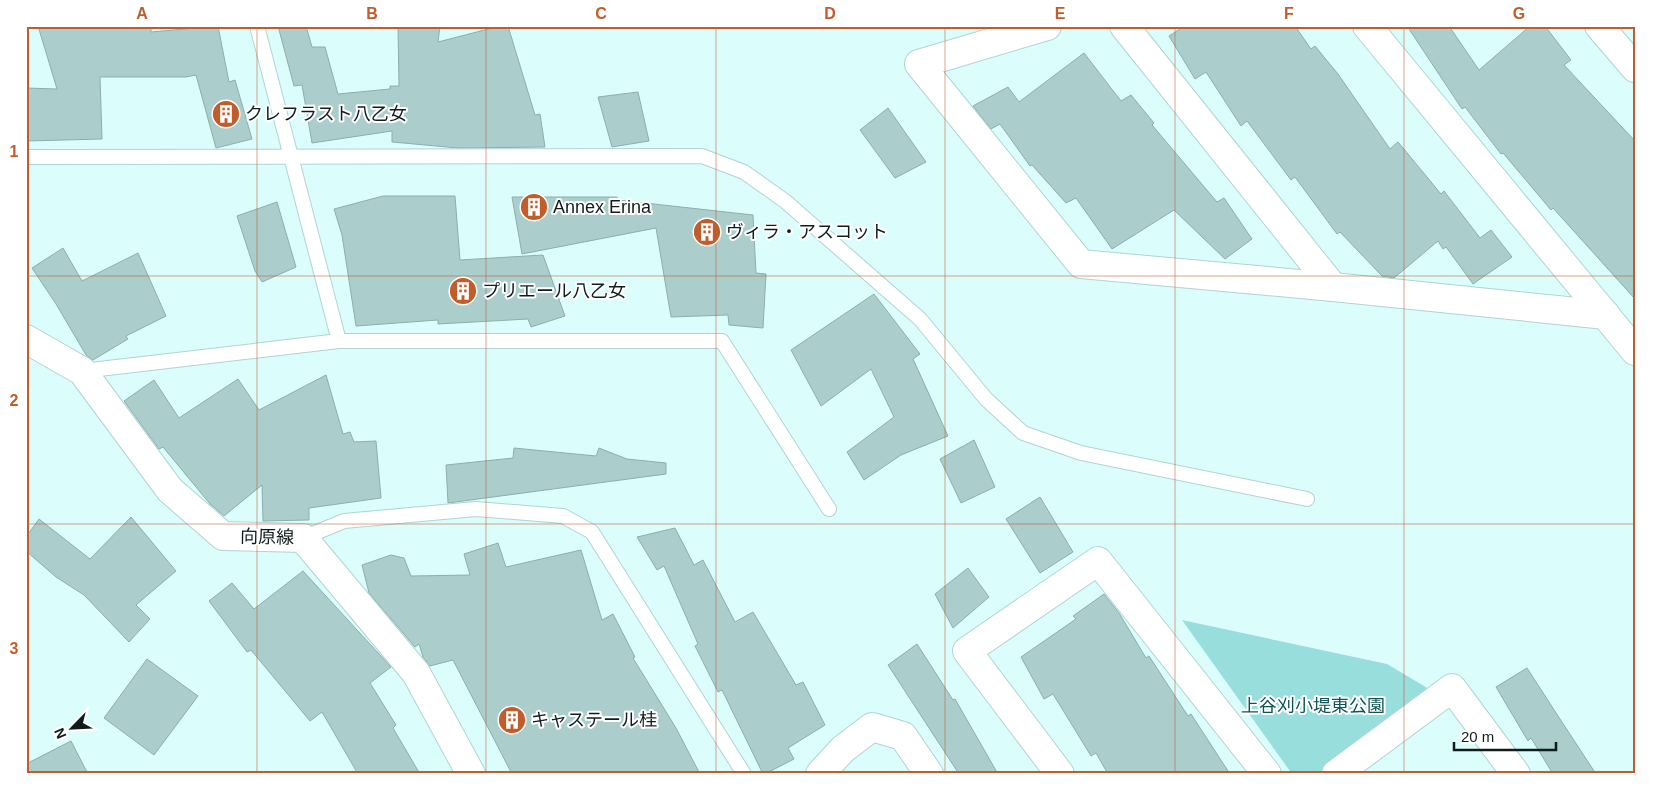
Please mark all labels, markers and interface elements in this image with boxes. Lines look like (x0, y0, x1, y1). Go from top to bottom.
text: A (136, 5, 148, 22)
text: B (366, 5, 378, 22)
text: C (595, 5, 607, 22)
text: D (824, 5, 836, 22)
text: E (1055, 5, 1066, 22)
text: F (1284, 5, 1294, 22)
text: G (1513, 5, 1525, 22)
building icon: クレフラスト八乙女 (211, 99, 241, 129)
place label: クレフラスト八乙女 (245, 104, 407, 124)
text: 1 (10, 143, 19, 160)
building icon: Annex Erina (519, 192, 549, 222)
place label: Annex Erina (553, 197, 652, 217)
building icon: ヴィラ・アスコット (692, 217, 722, 247)
place label: ヴィラ・アスコット (726, 222, 888, 242)
building icon: プリエール八乙女 (448, 276, 478, 306)
place label: プリエール八乙女 (482, 281, 626, 301)
text: 2 (10, 392, 19, 409)
street label: 向原線 (240, 527, 294, 547)
text: 3 (10, 640, 19, 657)
park label: 上谷刈小堤東公園 (1241, 696, 1385, 716)
north arrow (48, 702, 98, 752)
building icon: キャステール桂 (497, 705, 527, 735)
place label: キャステール桂 (531, 710, 657, 730)
scale bar (1454, 720, 1556, 752)
text: N (51, 725, 69, 741)
text: 20 m (1461, 728, 1494, 745)

